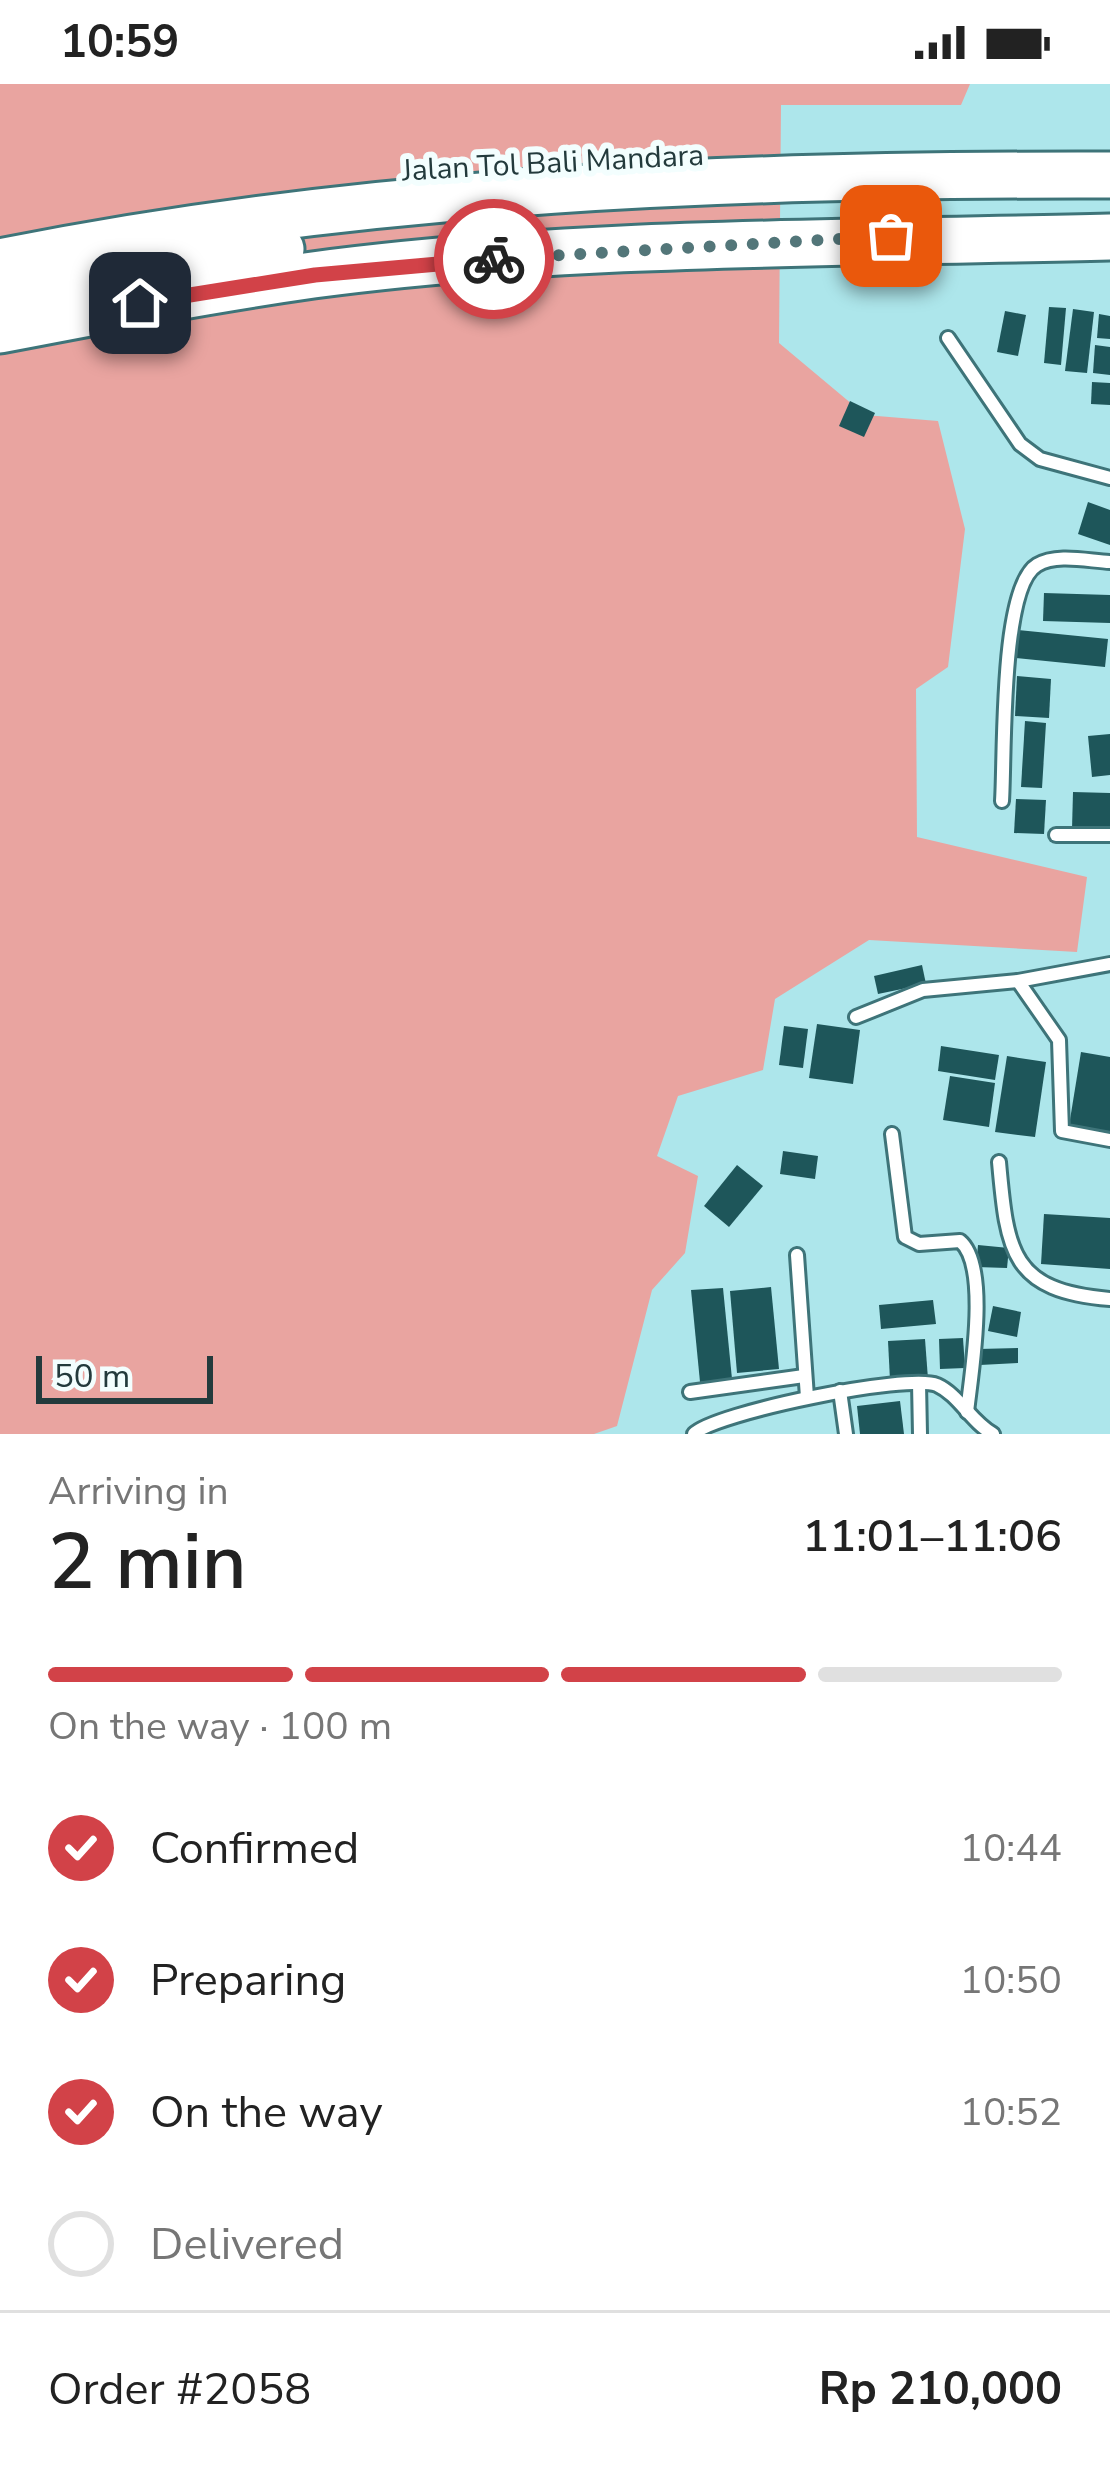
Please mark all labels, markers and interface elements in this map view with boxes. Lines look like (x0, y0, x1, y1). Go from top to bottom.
text: 10:59 (60, 12, 179, 73)
street label: Jalan Tol Bali Mandara (400, 135, 705, 191)
pin (840, 185, 942, 287)
courier (434, 199, 554, 319)
icon: bag (858, 203, 924, 269)
icon: bike (461, 226, 527, 292)
pin (89, 252, 191, 354)
icon: home (107, 270, 173, 336)
scale bar (36, 1350, 213, 1403)
text: 50 m (54, 1354, 130, 1399)
text: Arriving in (48, 1465, 229, 1518)
text: 11:01–11:06 (802, 1506, 1062, 1567)
text: 2 min (48, 1509, 247, 1616)
text: On the way · 100 m (48, 1700, 392, 1753)
icon: check (48, 1815, 114, 1881)
text: Confirmed (150, 1818, 359, 1879)
text: 10:44 (960, 1822, 1062, 1875)
icon: check (48, 1947, 114, 2013)
text: Preparing (150, 1950, 346, 2011)
text: 10:50 (960, 1954, 1062, 2007)
icon: check (48, 2079, 114, 2145)
text: On the way (150, 2082, 383, 2143)
text: 10:52 (960, 2086, 1062, 2139)
text: Delivered (150, 2214, 344, 2275)
text: Order #2058 (48, 2359, 311, 2420)
text: Rp 210,000 (819, 2359, 1062, 2420)

